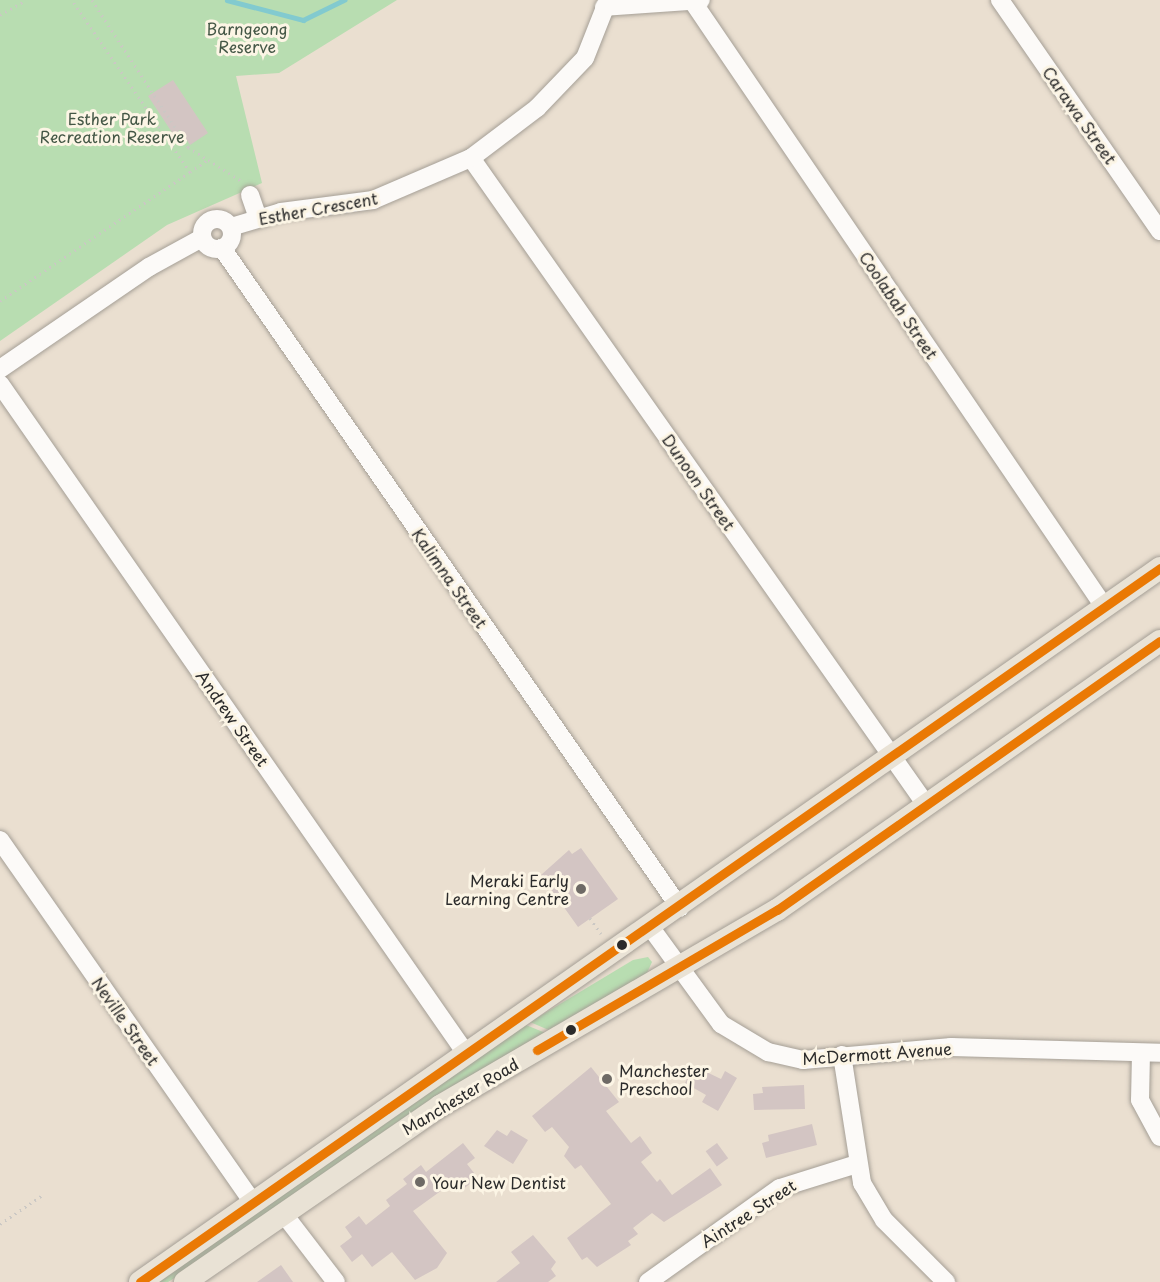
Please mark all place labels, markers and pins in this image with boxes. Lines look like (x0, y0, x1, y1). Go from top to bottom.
place label: Meraki Early Learning Centre (445, 870, 569, 908)
marker: Meraki Early Learning Centre (574, 882, 588, 896)
unlabelled marker (616, 939, 628, 951)
unlabelled marker (565, 1024, 577, 1036)
place label: Manchester Preschool (619, 1060, 709, 1098)
marker: Manchester Preschool (600, 1072, 614, 1086)
place label: Your New Dentist (432, 1172, 565, 1192)
marker: Your New Dentist (413, 1175, 427, 1189)

